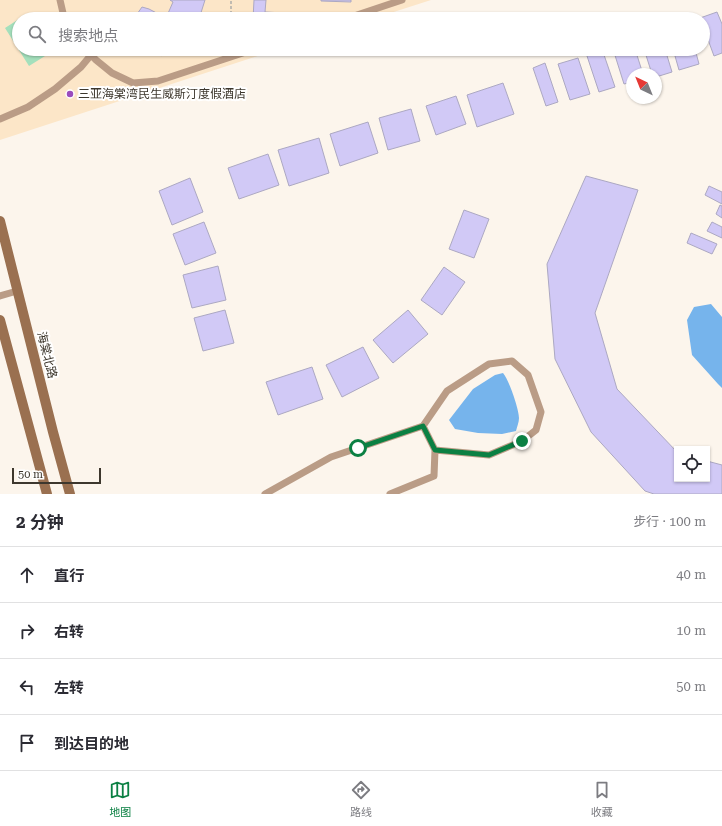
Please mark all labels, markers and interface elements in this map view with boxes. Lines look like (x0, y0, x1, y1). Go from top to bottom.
search box (12, 12, 710, 56)
icon: search (26, 23, 48, 45)
text: 搜索地点 (58, 27, 118, 45)
north arrow (626, 68, 662, 104)
place label: 三亚海棠湾民生威斯汀度假酒店 (78, 87, 246, 101)
marker: 三亚海棠湾民生威斯汀度假酒店 (65, 89, 75, 99)
street label: 海棠北路 (34, 330, 60, 380)
route end (513, 432, 531, 450)
route start (349, 439, 367, 457)
map controls (674, 446, 710, 482)
button: locate (674, 446, 710, 482)
scale bar (12, 466, 101, 485)
text: 50 m (18, 468, 43, 481)
text: 2 分钟 (16, 512, 64, 532)
text: 步行 · 100 m (633, 514, 706, 529)
icon: ahead (16, 564, 38, 586)
text: 直行 (54, 567, 84, 585)
text: 40 m (676, 567, 706, 582)
icon: right (16, 620, 38, 642)
text: 右转 (54, 623, 84, 641)
text: 10 m (676, 623, 706, 638)
icon: left (16, 676, 38, 698)
text: 左转 (54, 679, 84, 697)
text: 50 m (676, 679, 706, 694)
icon: arrive (16, 732, 38, 754)
text: 到达目的地 (54, 735, 129, 753)
tab: 地图 (109, 779, 131, 819)
tab: 路线 (350, 779, 372, 819)
tab: 收藏 (591, 779, 613, 819)

